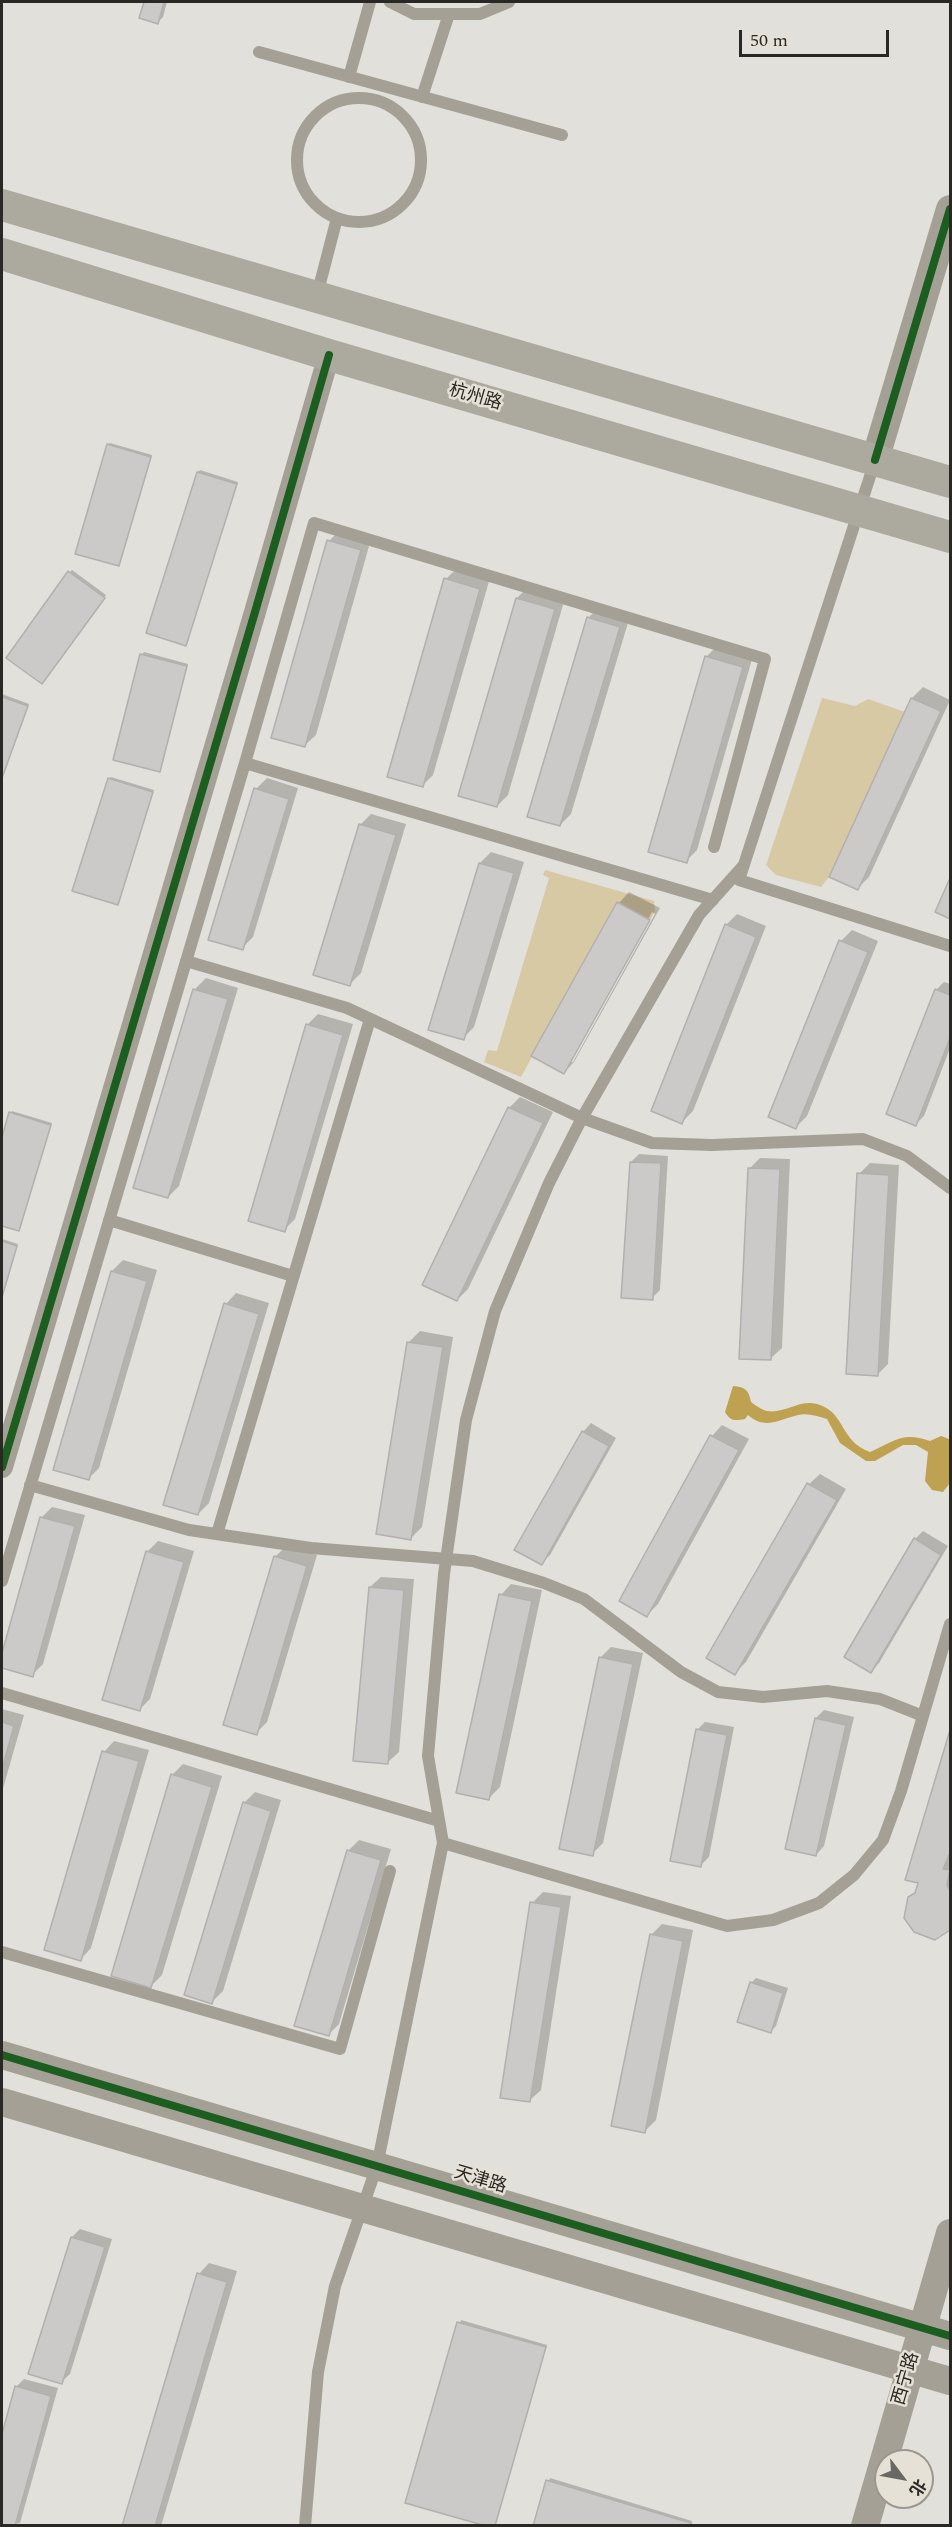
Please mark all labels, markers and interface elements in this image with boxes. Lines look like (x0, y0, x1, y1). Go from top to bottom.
scale bar (742, 18, 892, 56)
text: 50 m (750, 27, 788, 54)
street label: 杭州路 (446, 380, 504, 416)
street label: 天津路 (451, 2163, 509, 2199)
street label: 西宁路 (889, 2350, 925, 2408)
north arrow (874, 2449, 934, 2509)
text: 北 (903, 2474, 932, 2501)

